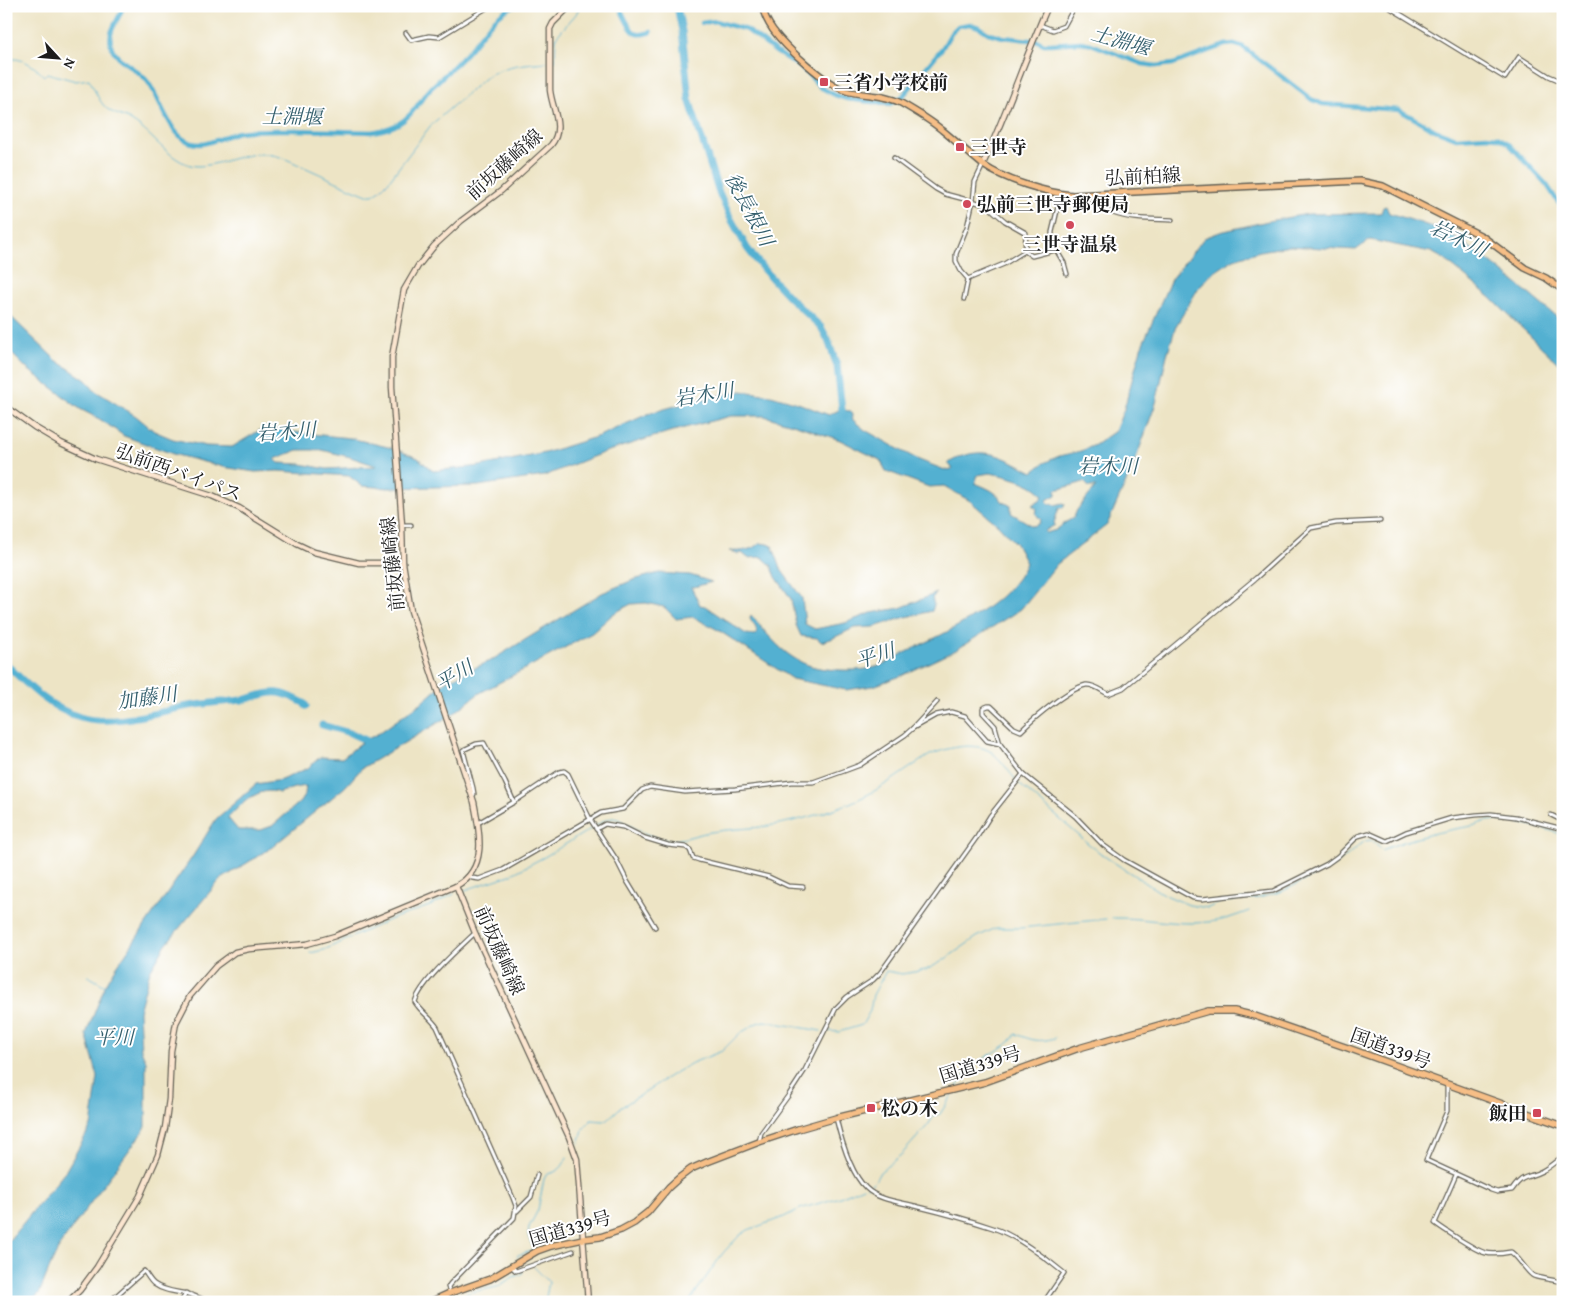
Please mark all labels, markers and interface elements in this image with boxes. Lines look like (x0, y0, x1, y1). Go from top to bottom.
water label: 土淵堰 (1088, 18, 1157, 63)
north arrow (32, 32, 82, 82)
text: N (58, 55, 81, 73)
place label: 三省小学校前 (834, 68, 948, 96)
marker: 三省小学校前 (818, 76, 830, 88)
water label: 土淵堰 (262, 101, 325, 131)
street label: 前坂藤崎線 (459, 122, 549, 206)
place label: 三世寺 (970, 133, 1027, 161)
marker: 三世寺 (954, 141, 966, 153)
street label: 弘前柏線 (1104, 160, 1182, 192)
water label: 後長根川 (718, 167, 783, 253)
place label: 弘前三世寺郵便局 (977, 190, 1129, 218)
marker: 弘前三世寺郵便局 (961, 198, 973, 210)
water label: 岩木川 (1426, 212, 1494, 265)
marker: 三世寺温泉 (1064, 219, 1076, 231)
place label: 三世寺温泉 (1022, 230, 1118, 258)
water label: 岩木川 (672, 375, 738, 413)
water label: 岩木川 (255, 414, 319, 448)
street label: 弘前西バイパス (112, 436, 246, 508)
water label: 岩木川 (1078, 451, 1140, 480)
street label: 前坂藤崎線 (373, 515, 411, 613)
water label: 平川 (851, 634, 900, 675)
water label: 平川 (429, 651, 480, 698)
water label: 加藤川 (115, 678, 181, 716)
street label: 前坂藤崎線 (468, 901, 532, 999)
street label: 国道339号 (1347, 1020, 1435, 1076)
water label: 平川 (94, 1022, 136, 1051)
street label: 国道339号 (936, 1038, 1024, 1090)
place label: 松の木 (881, 1094, 938, 1122)
place label: 飯田 (1489, 1099, 1527, 1127)
marker: 松の木 (865, 1102, 877, 1114)
marker: 飯田 (1531, 1107, 1543, 1119)
street label: 国道339号 (526, 1203, 614, 1253)

